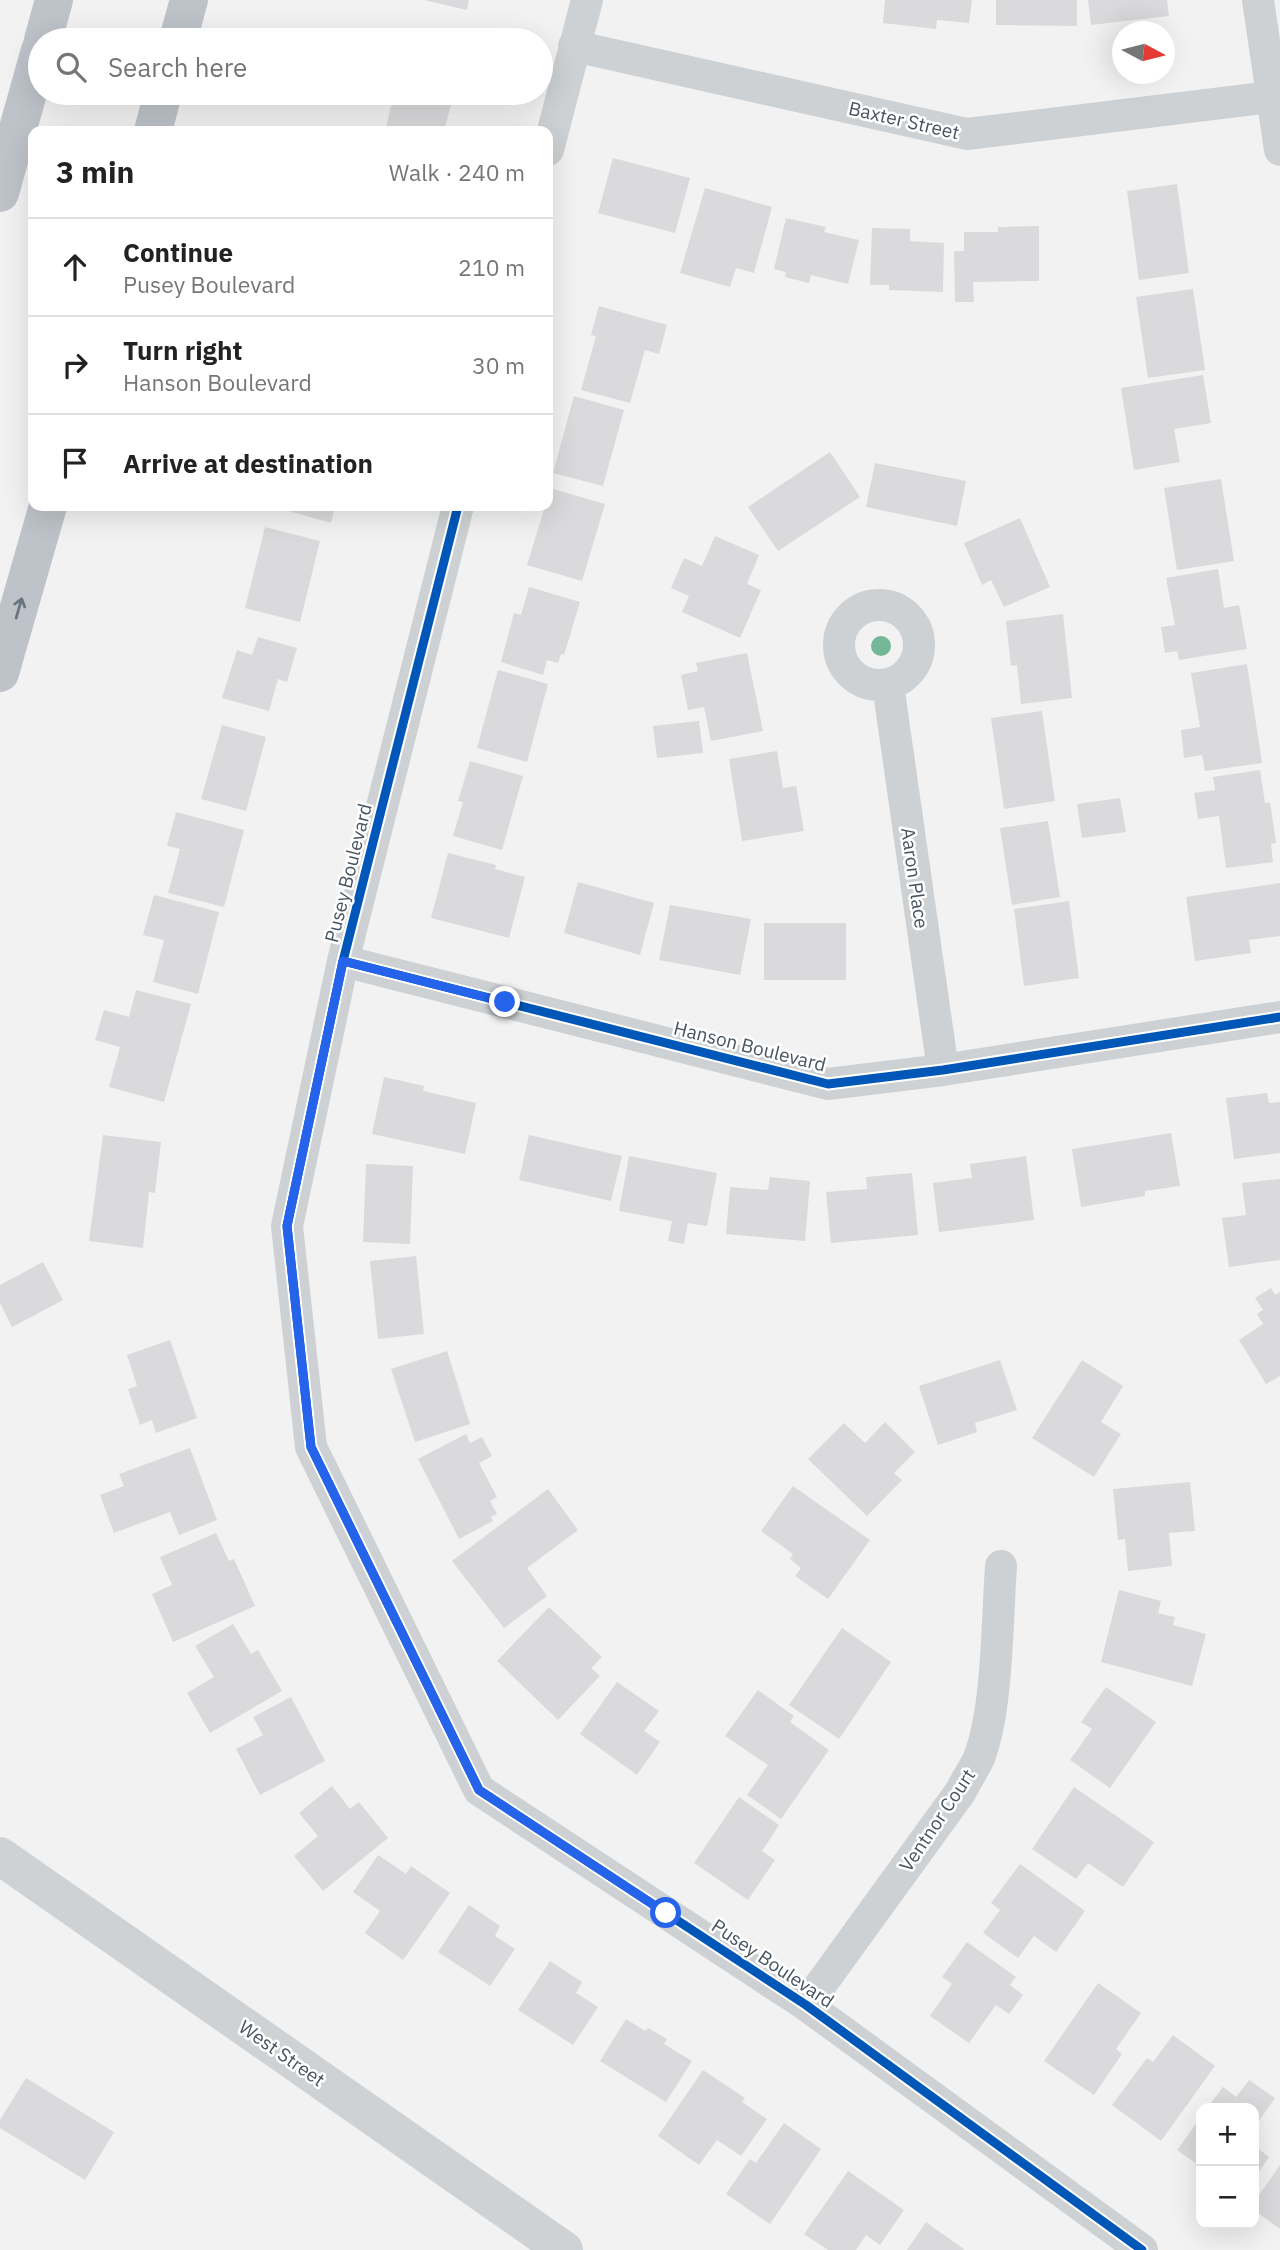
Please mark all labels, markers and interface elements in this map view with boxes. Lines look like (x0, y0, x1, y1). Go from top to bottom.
north arrow (1112, 21, 1175, 84)
search box (28, 28, 553, 105)
icon: search (52, 48, 90, 86)
text: Search here (108, 50, 247, 84)
street label: Baxter Street (846, 96, 962, 144)
text: 3 min (56, 152, 134, 191)
text: Walk · 240 m (389, 157, 525, 187)
text: Continue (123, 235, 233, 269)
icon: ahead (56, 248, 94, 286)
text: 210 m (458, 252, 525, 282)
text: Pusey Boulevard (123, 269, 295, 299)
text: Turn right (123, 333, 242, 367)
icon: right (56, 346, 94, 384)
text: 30 m (472, 350, 525, 380)
text: Hanson Boulevard (123, 367, 312, 397)
icon: arrive (56, 444, 94, 482)
text: Arrive at destination (123, 446, 373, 480)
one-way arrow (14, 597, 27, 619)
street label: Pusey Boulevard (319, 801, 377, 945)
street label: Aaron Place (896, 826, 934, 930)
route end (489, 986, 520, 1017)
street label: Hanson Boulevard (671, 1015, 829, 1077)
street label: Ventnor Court (894, 1764, 980, 1876)
route start (650, 1897, 681, 1928)
street label: Pusey Boulevard (707, 1913, 839, 2013)
street label: West Street (234, 2015, 330, 2091)
map controls (1196, 2103, 1259, 2229)
button: + (1196, 2103, 1259, 2166)
button: − (1196, 2166, 1259, 2229)

